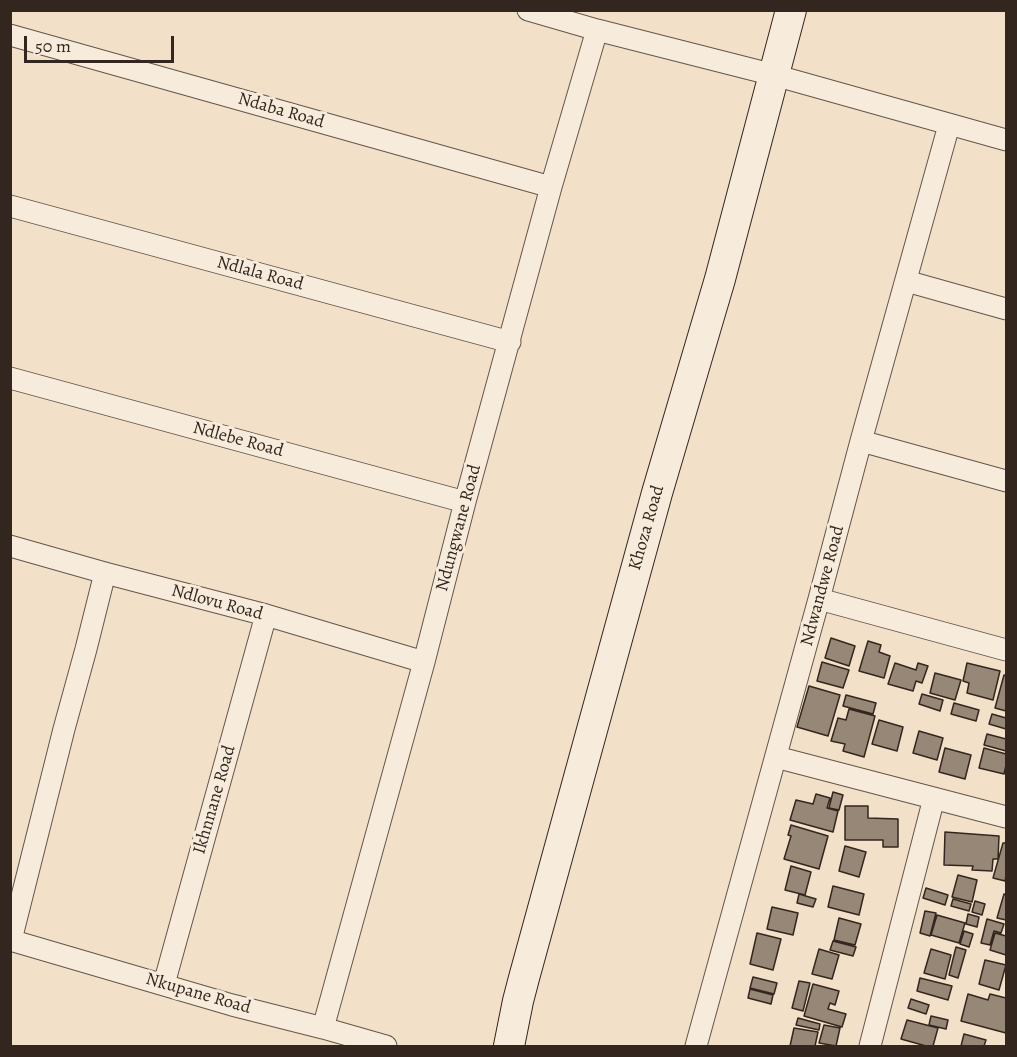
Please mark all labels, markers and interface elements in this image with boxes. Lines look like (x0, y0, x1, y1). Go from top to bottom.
scale bar (27, 24, 177, 62)
text: 50 m (35, 34, 71, 58)
street label: Ndaba Road (235, 88, 327, 134)
street label: Ndlala Road (214, 252, 306, 296)
street label: Ndlebe Road (190, 418, 286, 462)
street label: Ndungwane Road (432, 462, 486, 594)
street label: Khoza Road (625, 483, 669, 573)
street label: Ndwandwe Road (797, 523, 849, 649)
street label: Ndlovu Road (169, 580, 265, 626)
street label: Ikhnnane Road (189, 743, 241, 857)
street label: Nkupane Road (143, 969, 253, 1019)

